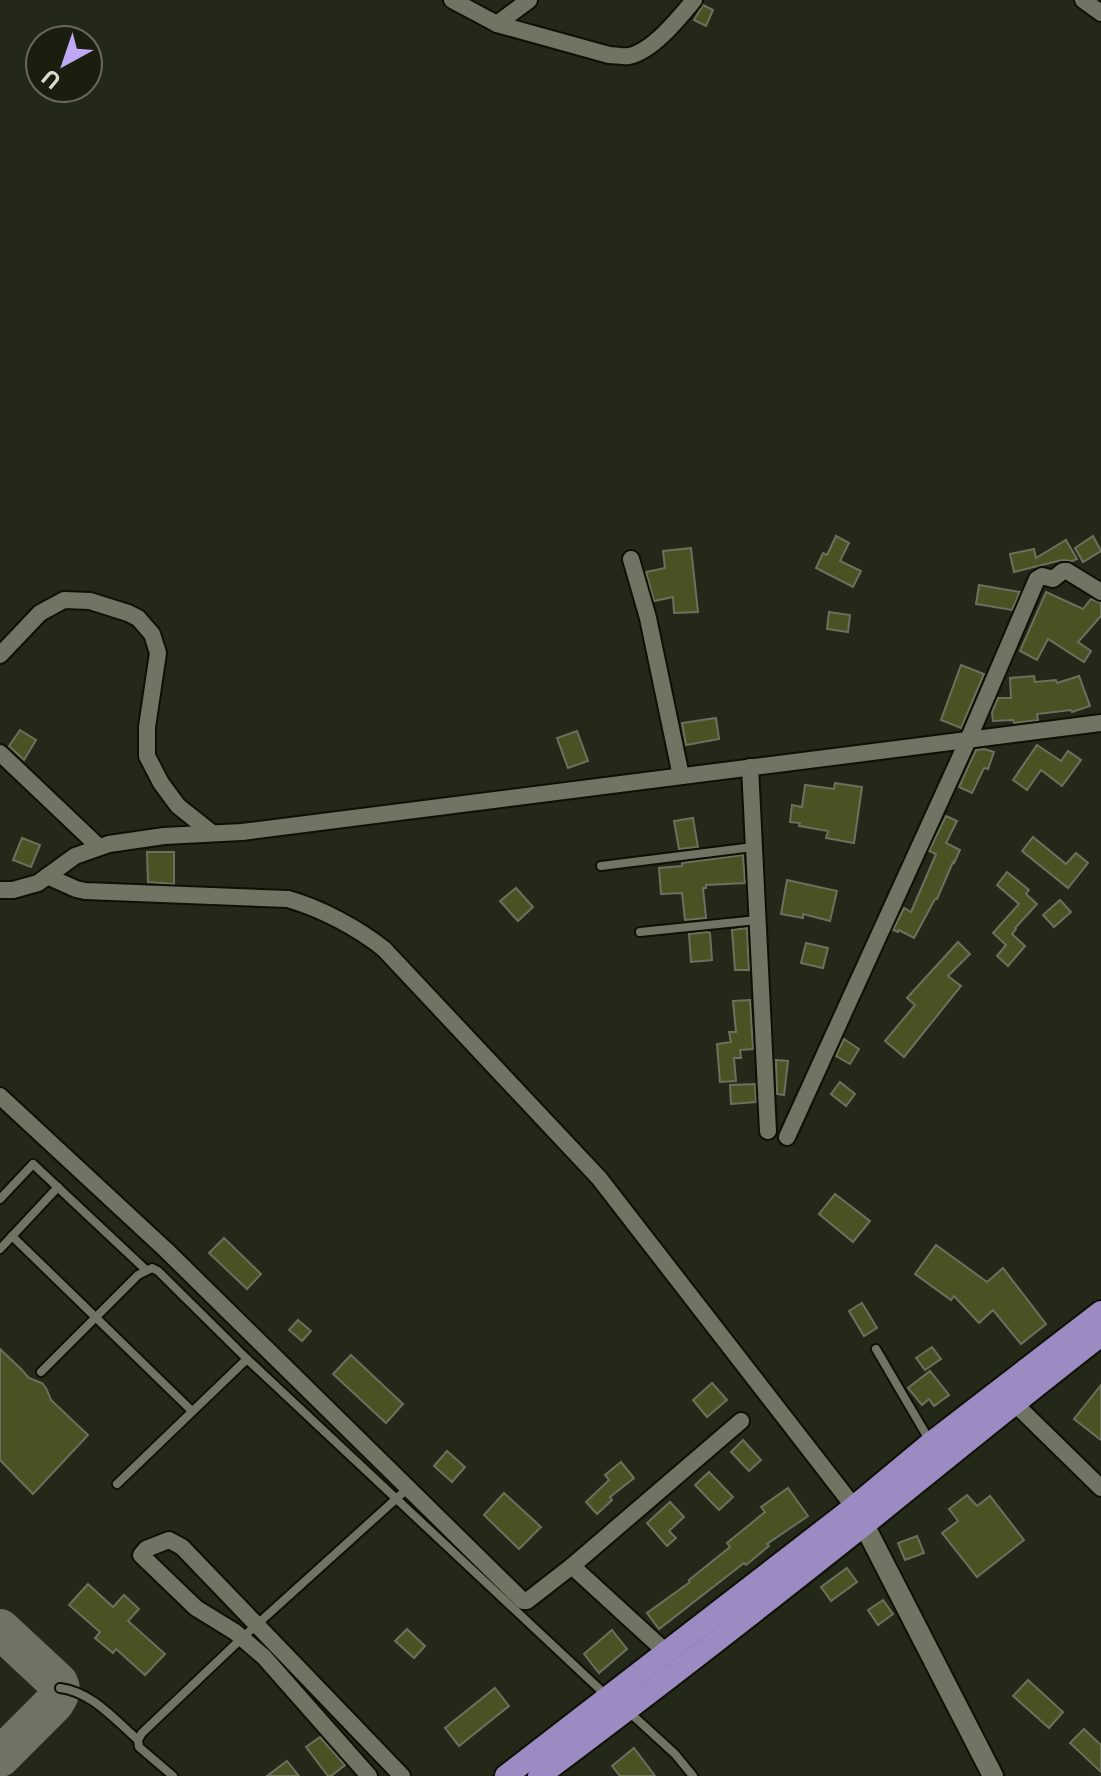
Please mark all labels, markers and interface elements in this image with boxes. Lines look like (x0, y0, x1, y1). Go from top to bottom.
north arrow (24, 24, 104, 104)
text: U (37, 64, 66, 94)

